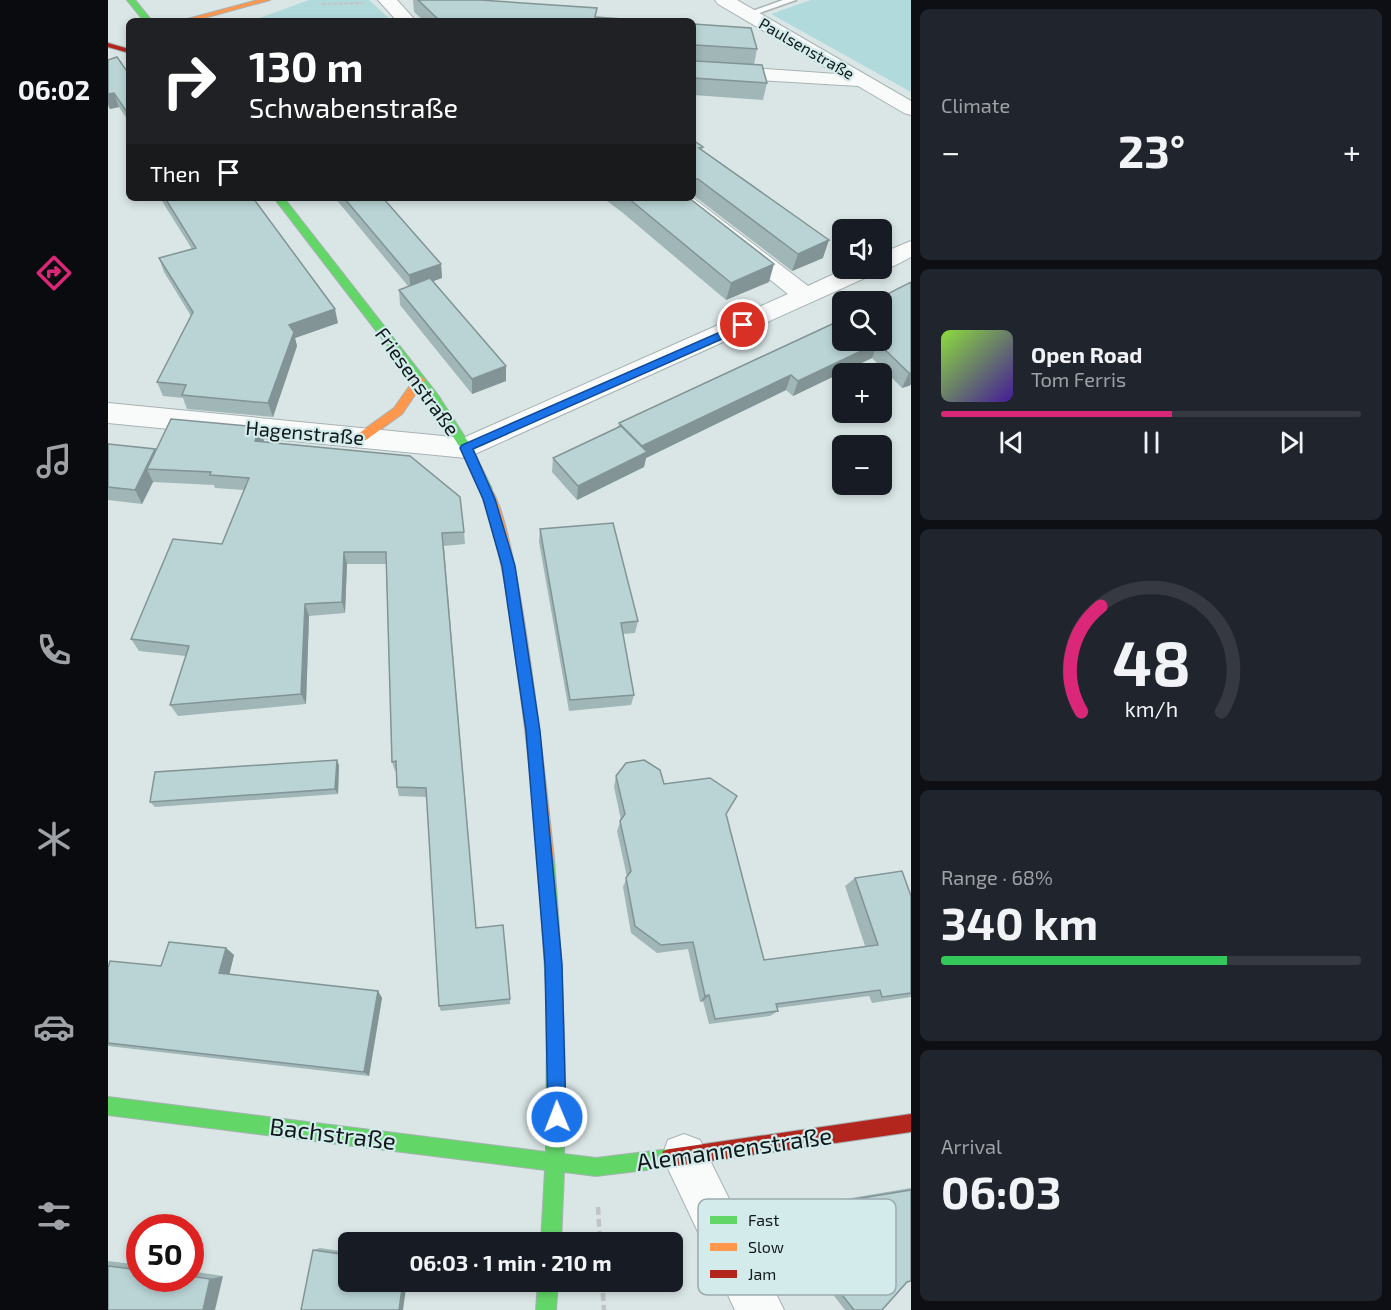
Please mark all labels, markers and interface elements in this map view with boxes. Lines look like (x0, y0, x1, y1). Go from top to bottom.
street label: Paulsenstraße (756, 13, 858, 83)
text: 130 m (249, 40, 364, 90)
icon: right (150, 42, 228, 120)
text: 06:02 (18, 73, 90, 105)
text: Schwabenstraße (249, 91, 458, 123)
text: Climate (941, 93, 1010, 117)
text: 23° (1118, 123, 1185, 177)
text: − (941, 131, 960, 171)
text: + (1343, 131, 1361, 171)
icon: arrive (212, 156, 245, 189)
text: Then (150, 160, 200, 186)
map controls (832, 219, 892, 495)
button: sound (832, 219, 892, 279)
icon: directions (33, 252, 75, 294)
button: search (832, 291, 892, 351)
pin (717, 299, 768, 350)
icon: arrive (726, 308, 759, 341)
street label: Friesenstraße (371, 322, 465, 440)
text: Open Road (1031, 341, 1143, 367)
button: + (832, 363, 892, 423)
text: Tom Ferris (1031, 367, 1126, 391)
street label: Hagenstraße (245, 415, 365, 449)
icon: previous (995, 426, 1028, 459)
icon: pause (1135, 426, 1168, 459)
icon: next (1275, 426, 1308, 459)
button: − (832, 435, 892, 495)
icon: music (33, 440, 75, 482)
text: 48 (1112, 624, 1190, 699)
icon: phone (33, 629, 75, 671)
text: km/h (1124, 696, 1178, 721)
icon: climate (33, 818, 75, 860)
text: Range · 68% (941, 865, 1053, 889)
text: 340 km (941, 895, 1098, 949)
icon: car (33, 1006, 75, 1048)
position arrow (525, 1085, 589, 1149)
street label: Bachstraße (268, 1111, 398, 1155)
street label: Alemannenstraße (634, 1120, 834, 1176)
text: Arrival (941, 1134, 1002, 1158)
text: 06:03 (941, 1164, 1061, 1218)
icon: filters (33, 1195, 75, 1237)
legend (698, 1199, 896, 1295)
text: Fast (748, 1210, 779, 1229)
speed limit sign: 50 (126, 1214, 204, 1292)
text: Slow (748, 1237, 784, 1256)
text: 06:03 · 1 min · 210 m (409, 1249, 612, 1275)
text: Jam (748, 1264, 776, 1283)

